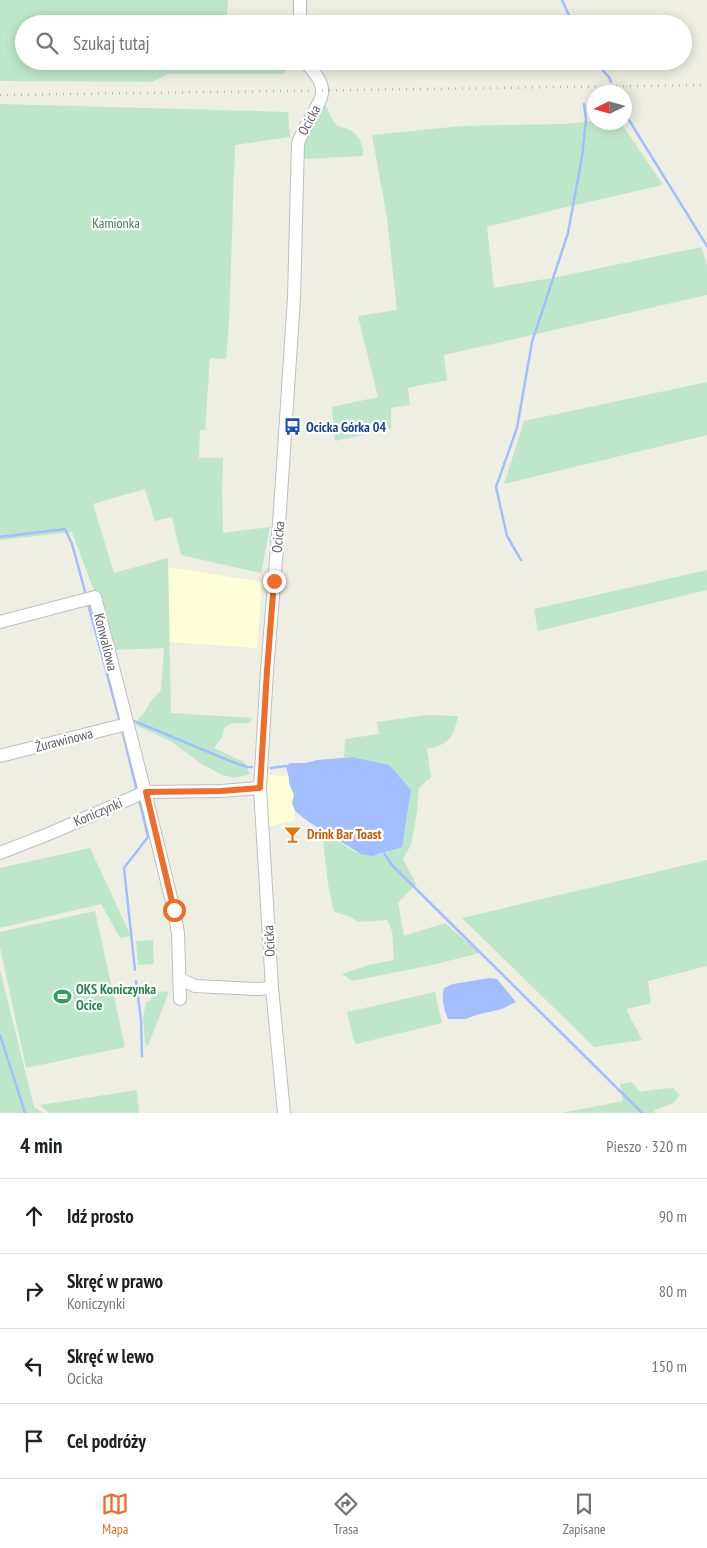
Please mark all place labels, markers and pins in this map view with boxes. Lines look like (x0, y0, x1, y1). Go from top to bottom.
bus stop icon: Ocicka Górka 04 (282, 417, 302, 437)
place label: Ocicka Górka 04 (306, 418, 386, 436)
bar icon: Drink Bar Toast (283, 824, 303, 844)
place label: Drink Bar Toast (307, 825, 382, 843)
place label: OKS Koniczynka Ocice (76, 980, 156, 1014)
sports icon: OKS Koniczynka Ocice (52, 987, 72, 1007)

